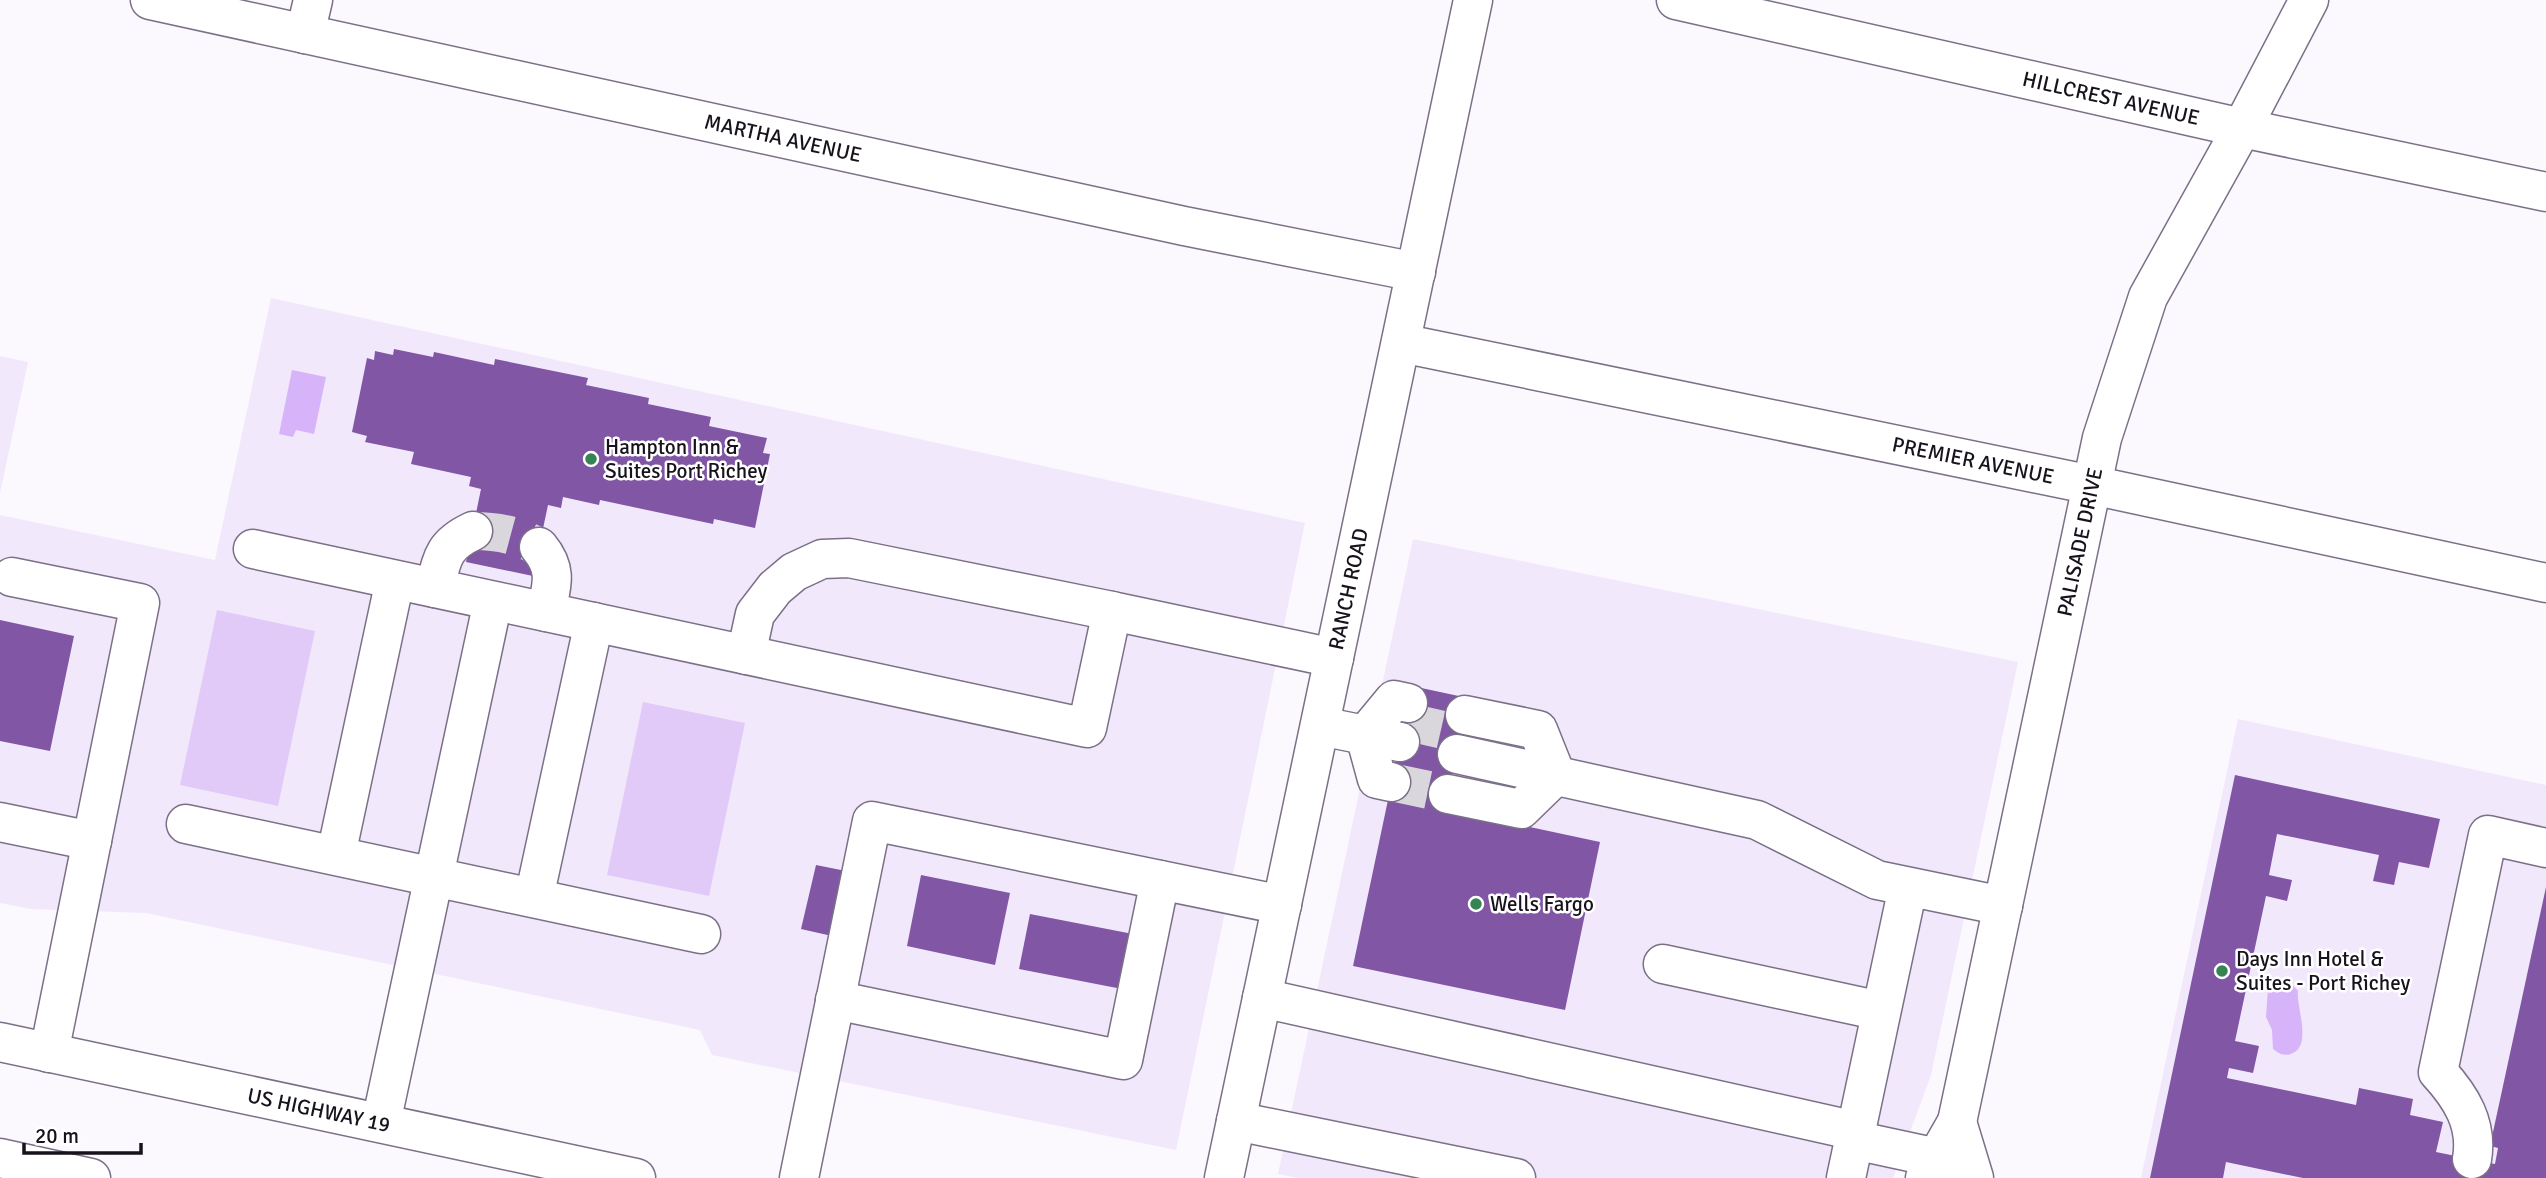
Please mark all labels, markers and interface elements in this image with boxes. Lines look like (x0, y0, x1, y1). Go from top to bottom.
street label: HILLCREST AVENUE (2020, 66, 2202, 131)
street label: MARTHA AVENUE (702, 109, 864, 168)
street label: PREMIER AVENUE (1890, 431, 2056, 490)
place label: Hampton Inn & Suites Port Richey (605, 434, 767, 484)
marker: Hampton Inn & Suites Port Richey (583, 451, 599, 467)
street label: PALISADE DRIVE (2052, 465, 2108, 619)
street label: RANCH ROAD (1323, 526, 1374, 652)
place label: Wells Fargo (1490, 891, 1594, 917)
marker: Wells Fargo (1468, 896, 1484, 912)
place label: Days Inn Hotel & Suites - Port Richey (2236, 946, 2410, 996)
marker: Days Inn Hotel & Suites - Port Richey (2214, 963, 2230, 979)
street label: US HIGHWAY 19 (245, 1082, 393, 1138)
scale bar (24, 1112, 142, 1156)
text: 20 m (35, 1123, 79, 1149)

